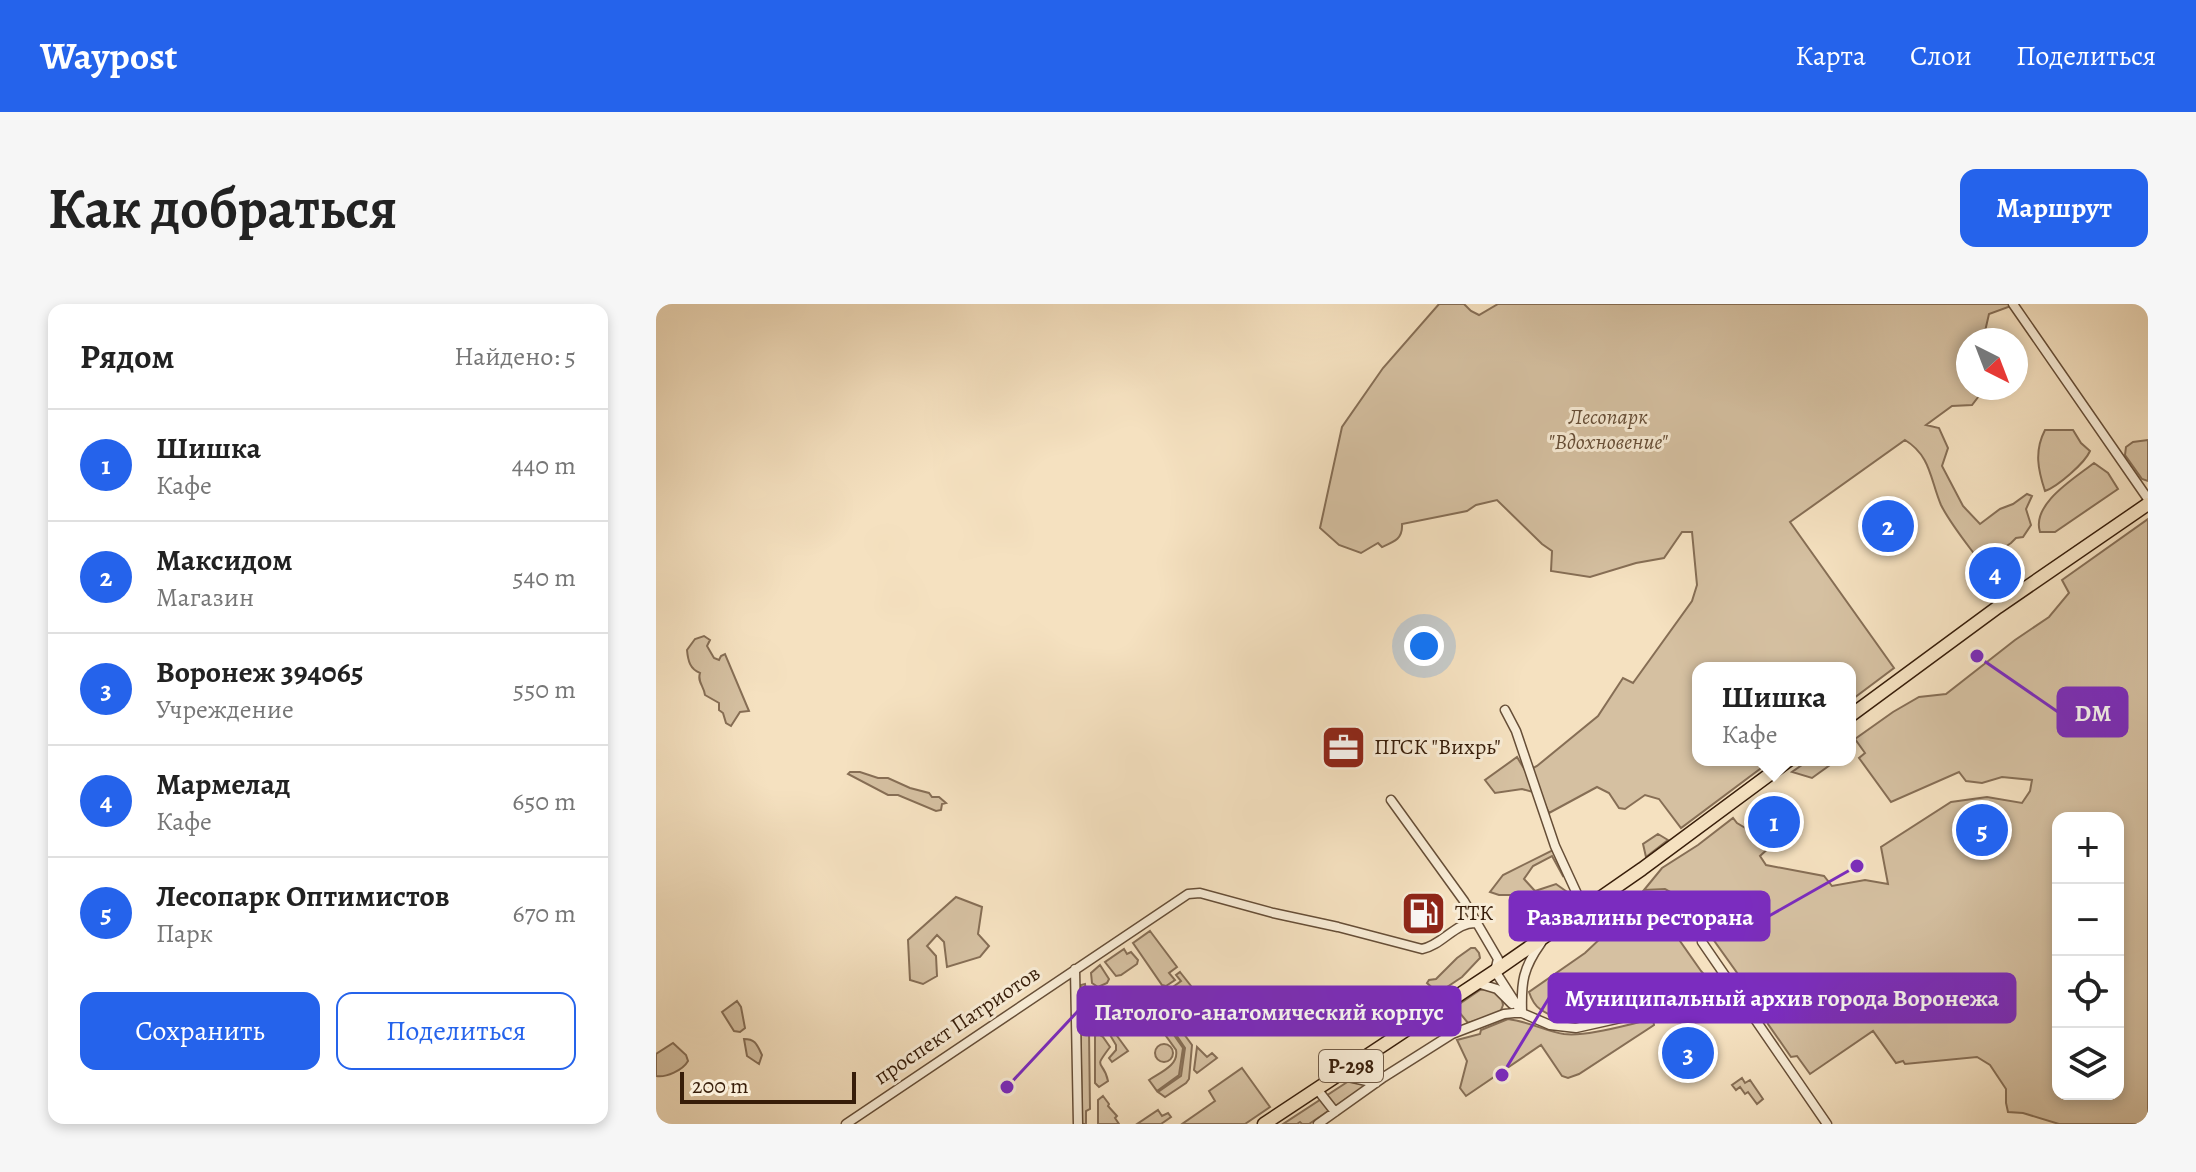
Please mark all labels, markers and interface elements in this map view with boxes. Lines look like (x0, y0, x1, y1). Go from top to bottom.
text: Waypost (40, 30, 177, 82)
text: Карта (1795, 37, 1866, 75)
text: Слои (1910, 37, 1972, 75)
text: Поделиться (2016, 37, 2156, 75)
button: Маршрут (1960, 169, 2148, 247)
text: Как добраться (48, 170, 397, 246)
north arrow (1956, 328, 2028, 400)
text: Рядом (80, 333, 174, 380)
text: Найдено: 5 (454, 339, 576, 374)
park label: Лесопарк "Вдохновение" (1548, 402, 1668, 457)
text: Шишка (156, 428, 261, 468)
text: 1 (101, 448, 111, 483)
text: 440 m (512, 448, 576, 483)
text: Кафе (156, 468, 212, 503)
pin: 2 (1862, 496, 1914, 556)
text: Максидом (156, 540, 293, 580)
pin: 4 (1969, 543, 2021, 603)
text: 2 (100, 560, 112, 595)
text: 540 m (512, 560, 576, 595)
text: Магазин (156, 580, 254, 615)
your location (1404, 626, 1444, 666)
text: Воронеж 394065 (156, 652, 364, 692)
popup (1692, 662, 1856, 766)
text: 3 (100, 672, 112, 707)
text: 550 m (513, 672, 576, 707)
text: Шишка (1722, 677, 1826, 717)
callout: DM (2058, 688, 2127, 736)
text: Учреждение (156, 692, 294, 727)
text: DM (2075, 697, 2111, 729)
text: Кафе (1722, 717, 1778, 752)
office icon: ПГСК "Вихрь" (1319, 723, 1367, 771)
place label: ПГСК "Вихрь" (1374, 732, 1501, 762)
text: Мармелад (156, 764, 291, 804)
text: 4 (100, 784, 112, 819)
text: 650 m (512, 784, 576, 819)
pin: 1 (1748, 792, 1800, 852)
pin: 5 (1956, 800, 2008, 860)
text: Кафе (156, 804, 212, 839)
map controls (2052, 812, 2124, 1100)
button: + (2052, 812, 2124, 884)
text: Лесопарк Оптимистов (156, 876, 450, 916)
button: − (2052, 884, 2124, 956)
fuel station icon: ТТК (1400, 889, 1448, 937)
callout: Развалины ресторана (1510, 892, 1769, 940)
text: 5 (100, 896, 112, 931)
text: 670 m (512, 896, 576, 931)
place label: ТТК (1455, 898, 1493, 928)
text: Развалины ресторана (1526, 901, 1754, 933)
text: Парк (156, 916, 213, 951)
button: locate (2052, 956, 2124, 1028)
street label: проспект Патриотов (868, 958, 1046, 1092)
callout: Муниципальный архив города Воронежа (1549, 974, 2015, 1022)
text: Муниципальный архив города Воронежа (1565, 982, 2000, 1014)
callout: Патолого-анатомический корпус (1078, 987, 1460, 1035)
button: Сохранить (80, 992, 320, 1070)
button: Поделиться (336, 992, 576, 1070)
text: Патолого-анатомический корпус (1094, 996, 1444, 1028)
pin: 3 (1662, 1023, 1714, 1083)
button: layers (2052, 1028, 2124, 1100)
road number: Р-298 (1319, 1050, 1383, 1082)
scale bar (680, 1068, 856, 1104)
text: 200 m (692, 1071, 749, 1101)

